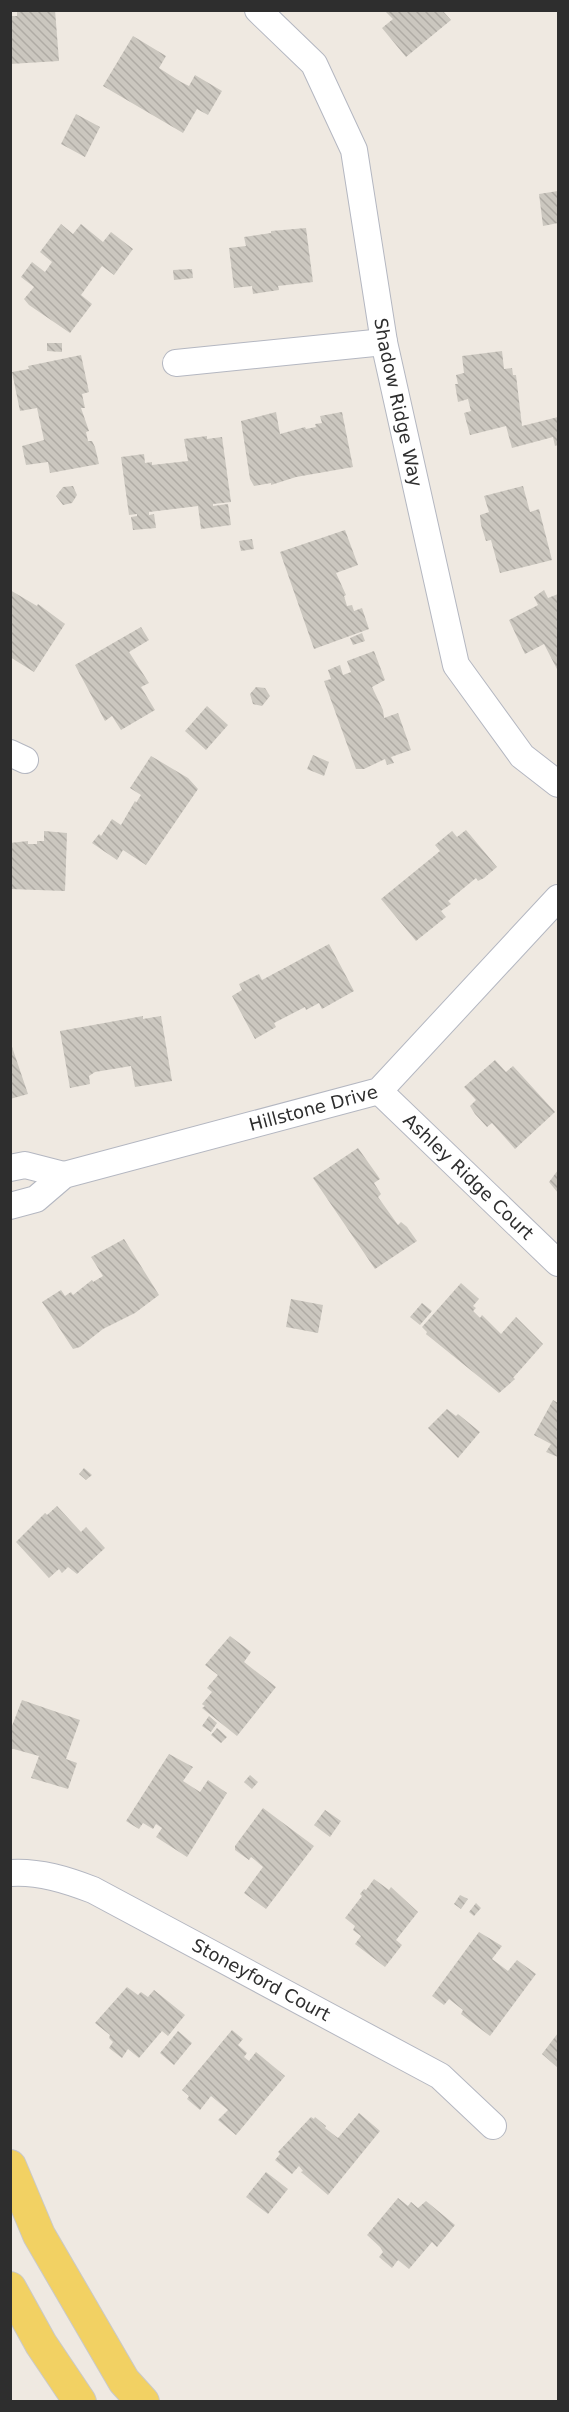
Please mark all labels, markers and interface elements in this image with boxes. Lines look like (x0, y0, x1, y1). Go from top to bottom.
street label: Shadow Ridge Way (370, 316, 427, 489)
street label: Hillstone Drive (247, 1081, 380, 1135)
street label: Ashley Ridge Court (399, 1109, 538, 1244)
street label: Stoneyford Court (189, 1934, 334, 2025)

